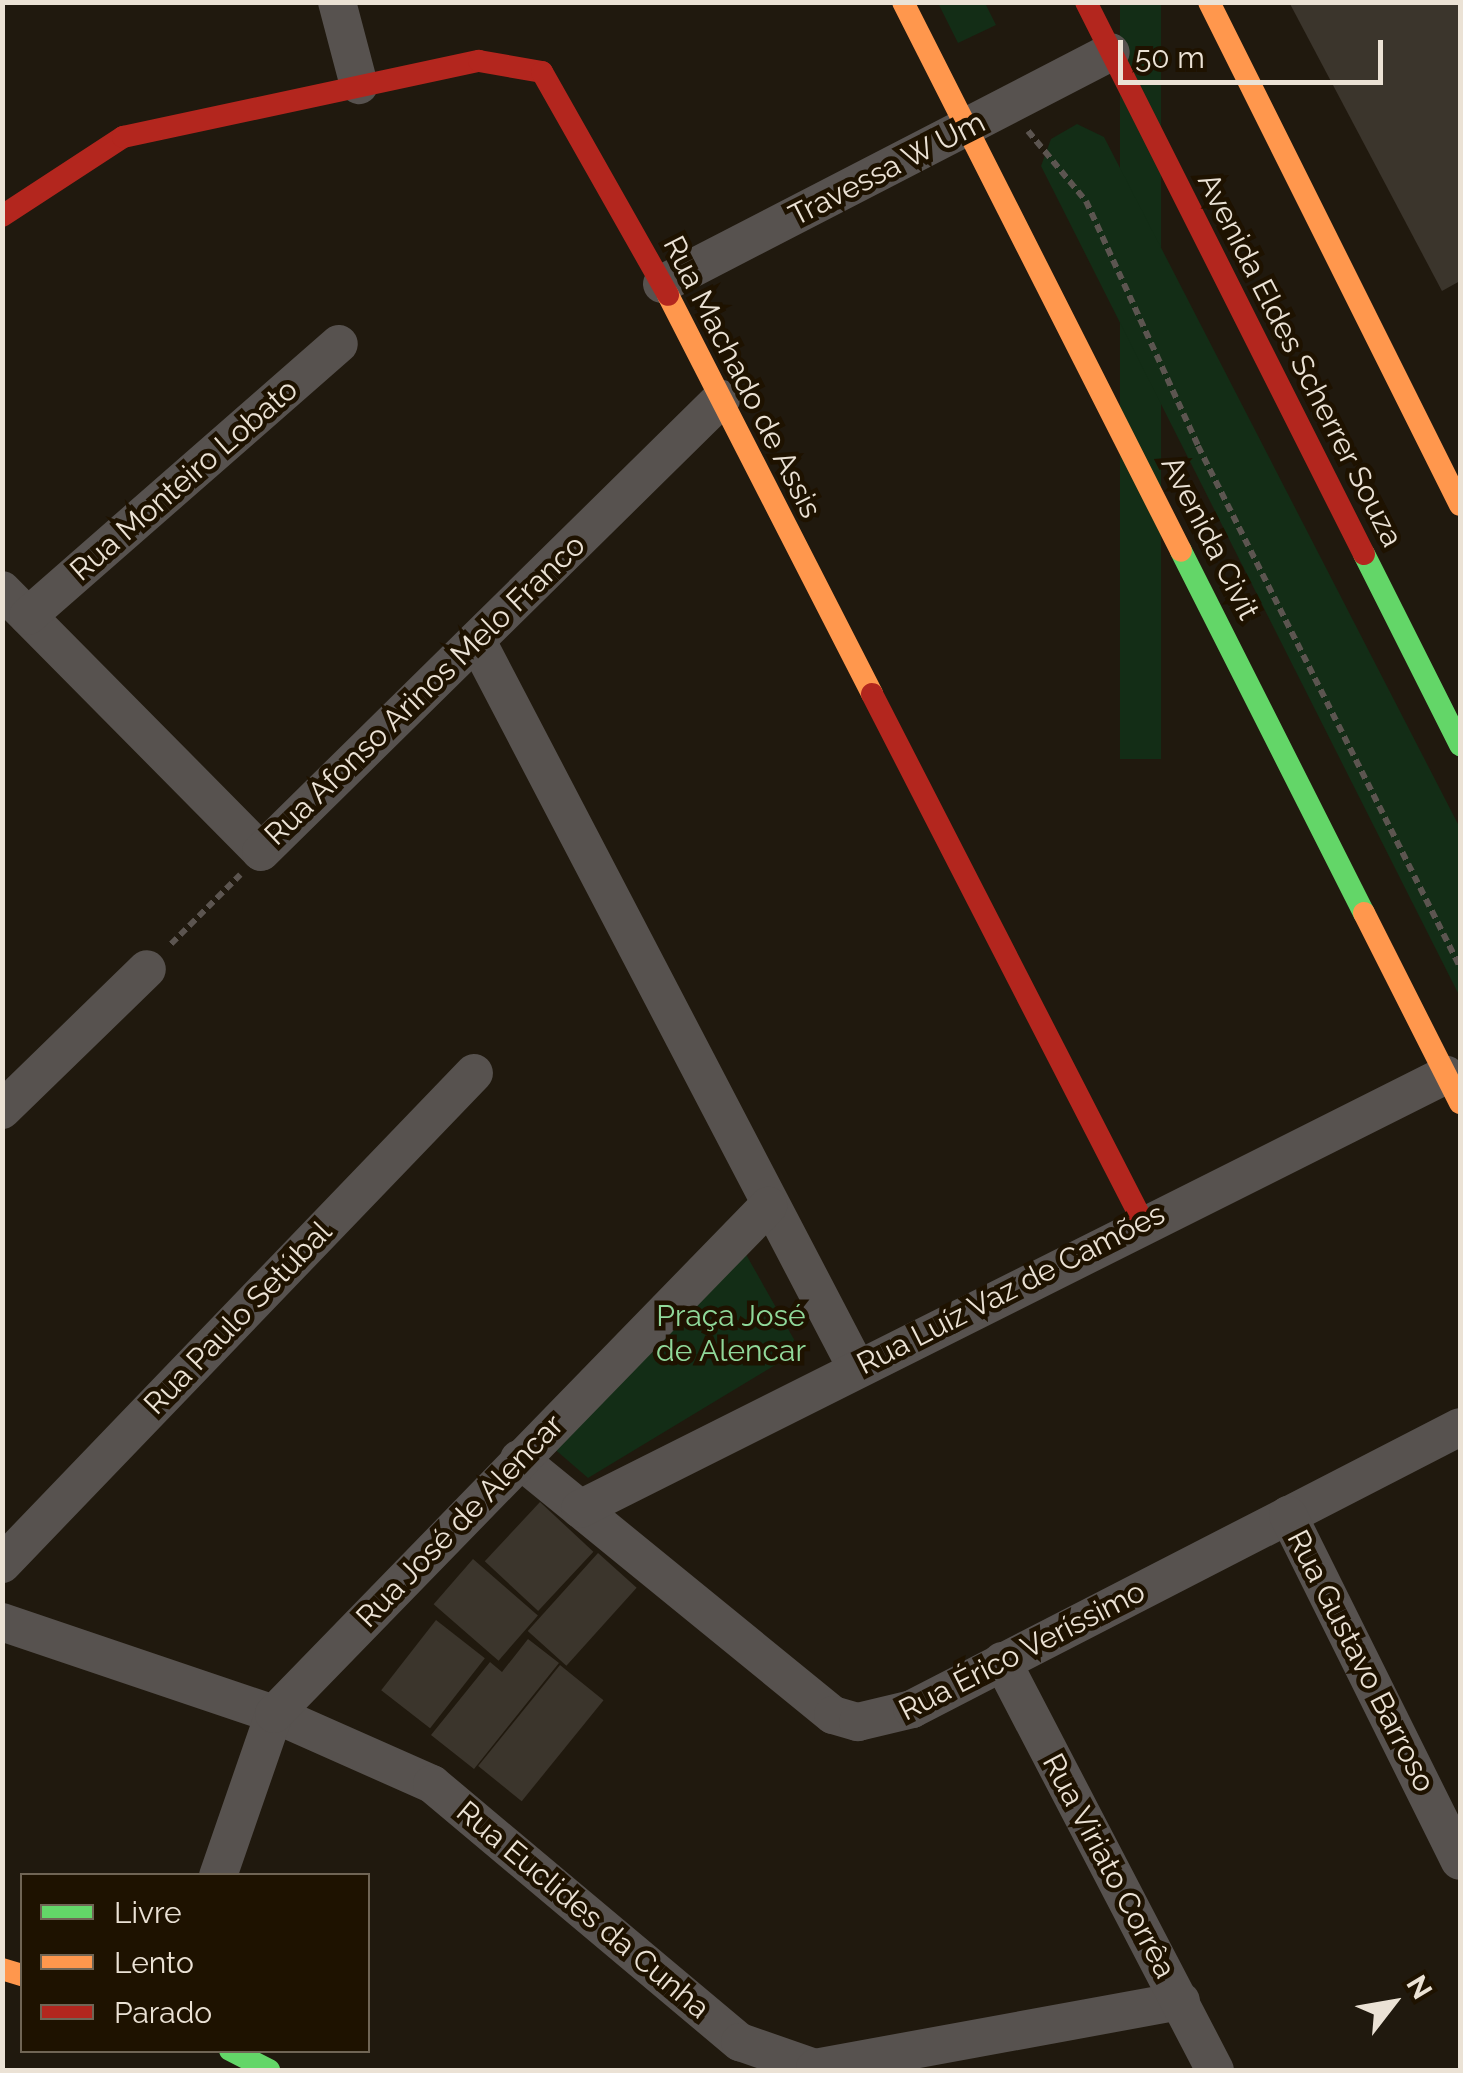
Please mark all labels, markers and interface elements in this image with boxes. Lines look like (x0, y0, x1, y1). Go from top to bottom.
scale bar (1123, 20, 1388, 82)
text: 50 m (1135, 40, 1205, 75)
street label: Travessa W Um (782, 104, 992, 234)
street label: Avenida Eldes Scherrer Souza (1190, 167, 1410, 553)
street label: Rua Machado de Assis (655, 230, 829, 524)
street label: Rua Monteiro Lobato (63, 372, 305, 588)
street label: Avenida Civit (1153, 450, 1267, 626)
street label: Rua Afonso Arinos Melo Franco (257, 527, 593, 853)
street label: Rua Luíz Vaz de Camões (851, 1195, 1171, 1383)
street label: Rua Paulo Setúbal (137, 1214, 339, 1422)
park label: Praça José de Alencar (656, 1298, 806, 1368)
street label: Rua José de Alencar (348, 1406, 572, 1636)
street label: Rua Gustavo Barroso (1279, 1524, 1443, 1798)
street label: Rua Érico Veríssimo (893, 1573, 1151, 1729)
street label: Rua Viriato Corrêa (1035, 1747, 1183, 1985)
street label: Rua Euclides da Cunha (449, 1794, 717, 2026)
legend (20, 1873, 370, 2053)
text: Livre (114, 1895, 182, 1930)
text: Lento (114, 1945, 194, 1980)
north arrow (1343, 1953, 1443, 2053)
text: N (1399, 1970, 1439, 2005)
text: Parado (114, 1995, 212, 2030)

